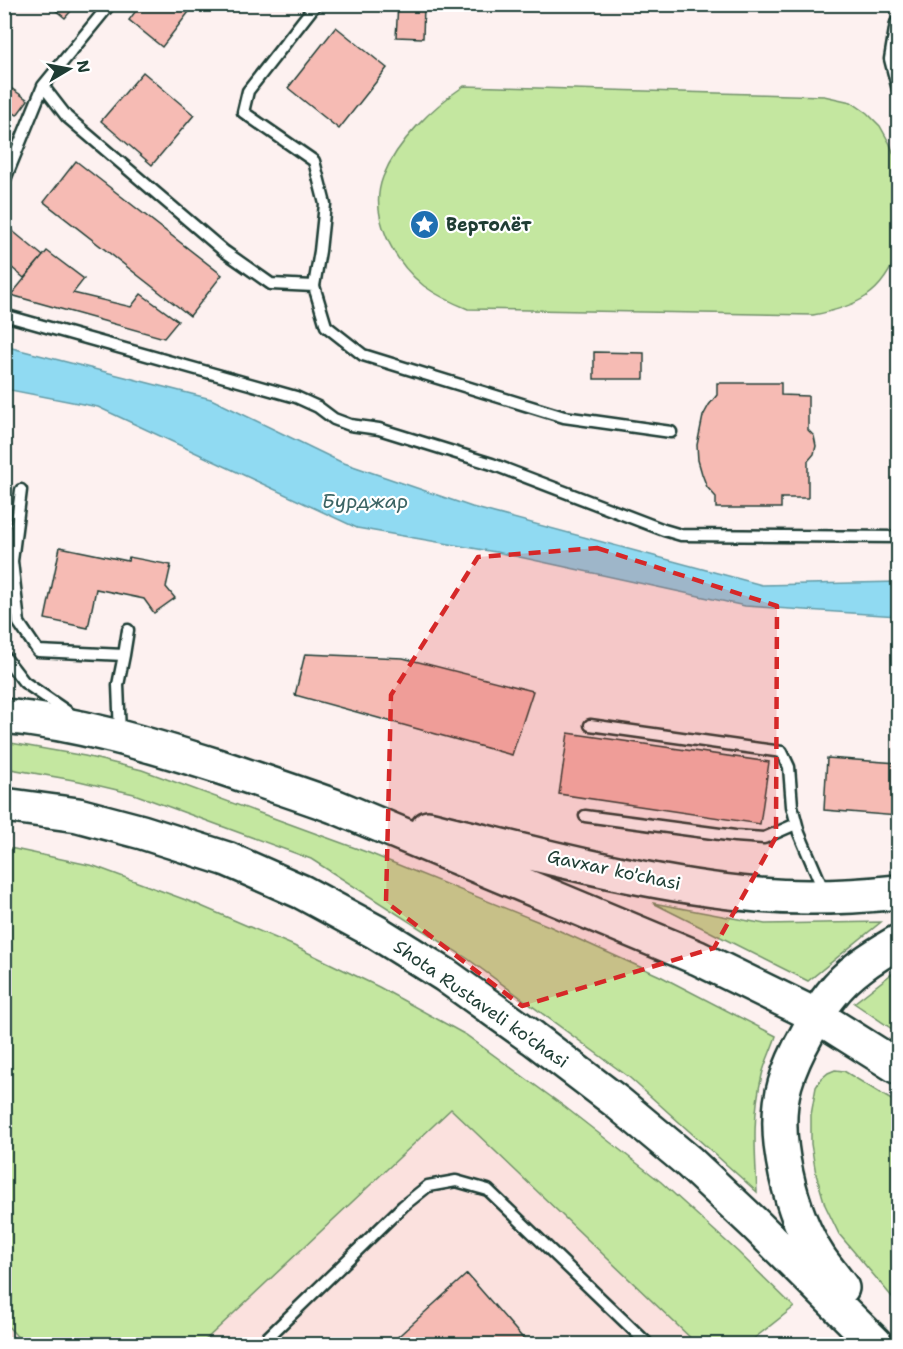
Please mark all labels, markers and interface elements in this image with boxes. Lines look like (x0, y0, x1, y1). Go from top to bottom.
north arrow (39, 39, 99, 99)
text: N (72, 58, 95, 75)
place icon: Вертолёт (409, 209, 441, 241)
place label: Вертолёт (446, 213, 532, 237)
water label: Бурджар (322, 488, 408, 514)
street label: Gavxar ko'chasi (545, 844, 683, 896)
street label: Shota Rustaveli ko'chasi (389, 934, 573, 1074)

